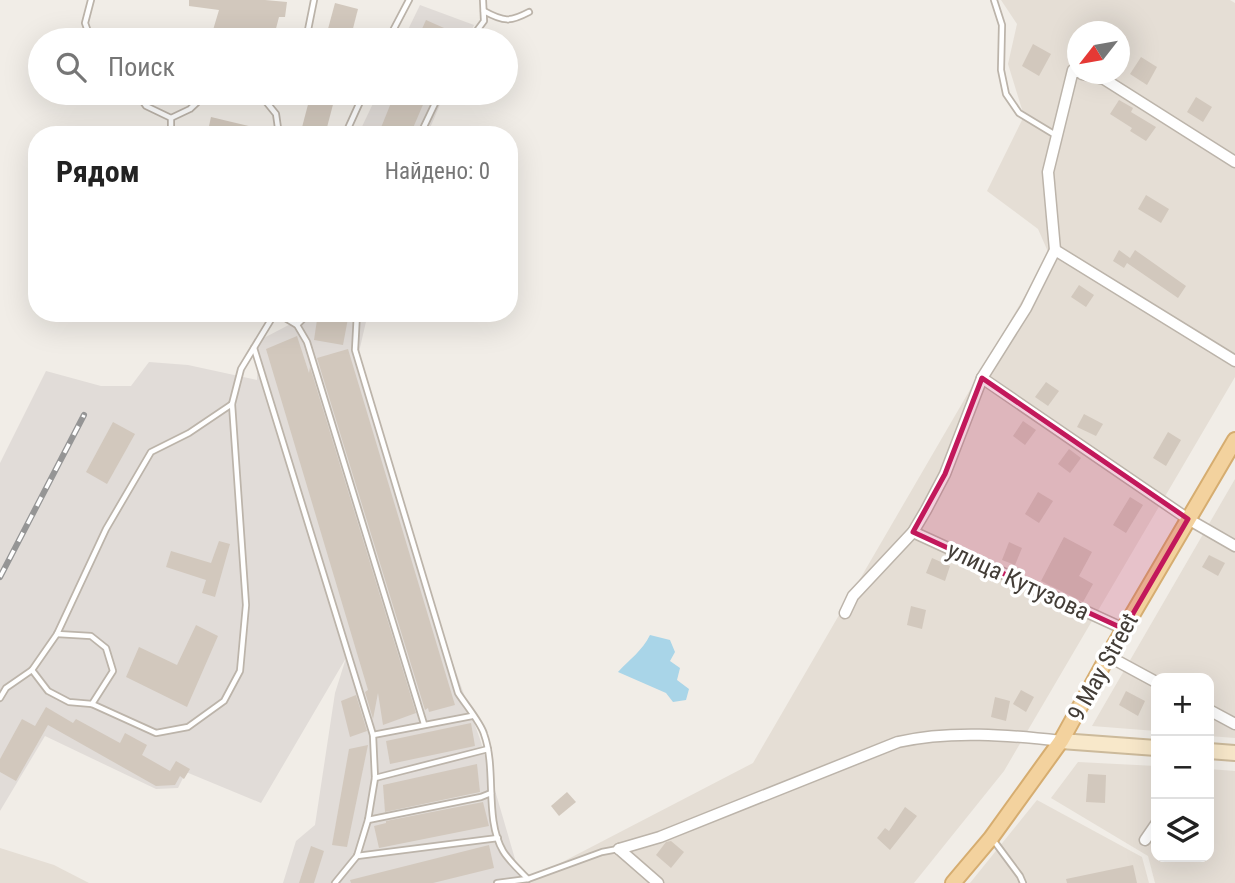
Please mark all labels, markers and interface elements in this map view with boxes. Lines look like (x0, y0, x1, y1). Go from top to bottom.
north arrow (1067, 21, 1130, 84)
search box (28, 28, 518, 105)
icon: search (52, 48, 90, 86)
text: Поиск (108, 52, 175, 82)
text: Рядом (56, 154, 140, 189)
text: Найдено: 0 (385, 158, 490, 185)
street label: улица Кутузова (943, 536, 1093, 626)
street label: 9 May Street (1062, 608, 1144, 726)
map controls (1151, 673, 1214, 862)
button: + (1151, 673, 1214, 736)
button: − (1151, 736, 1214, 799)
button: layers (1151, 799, 1214, 862)

